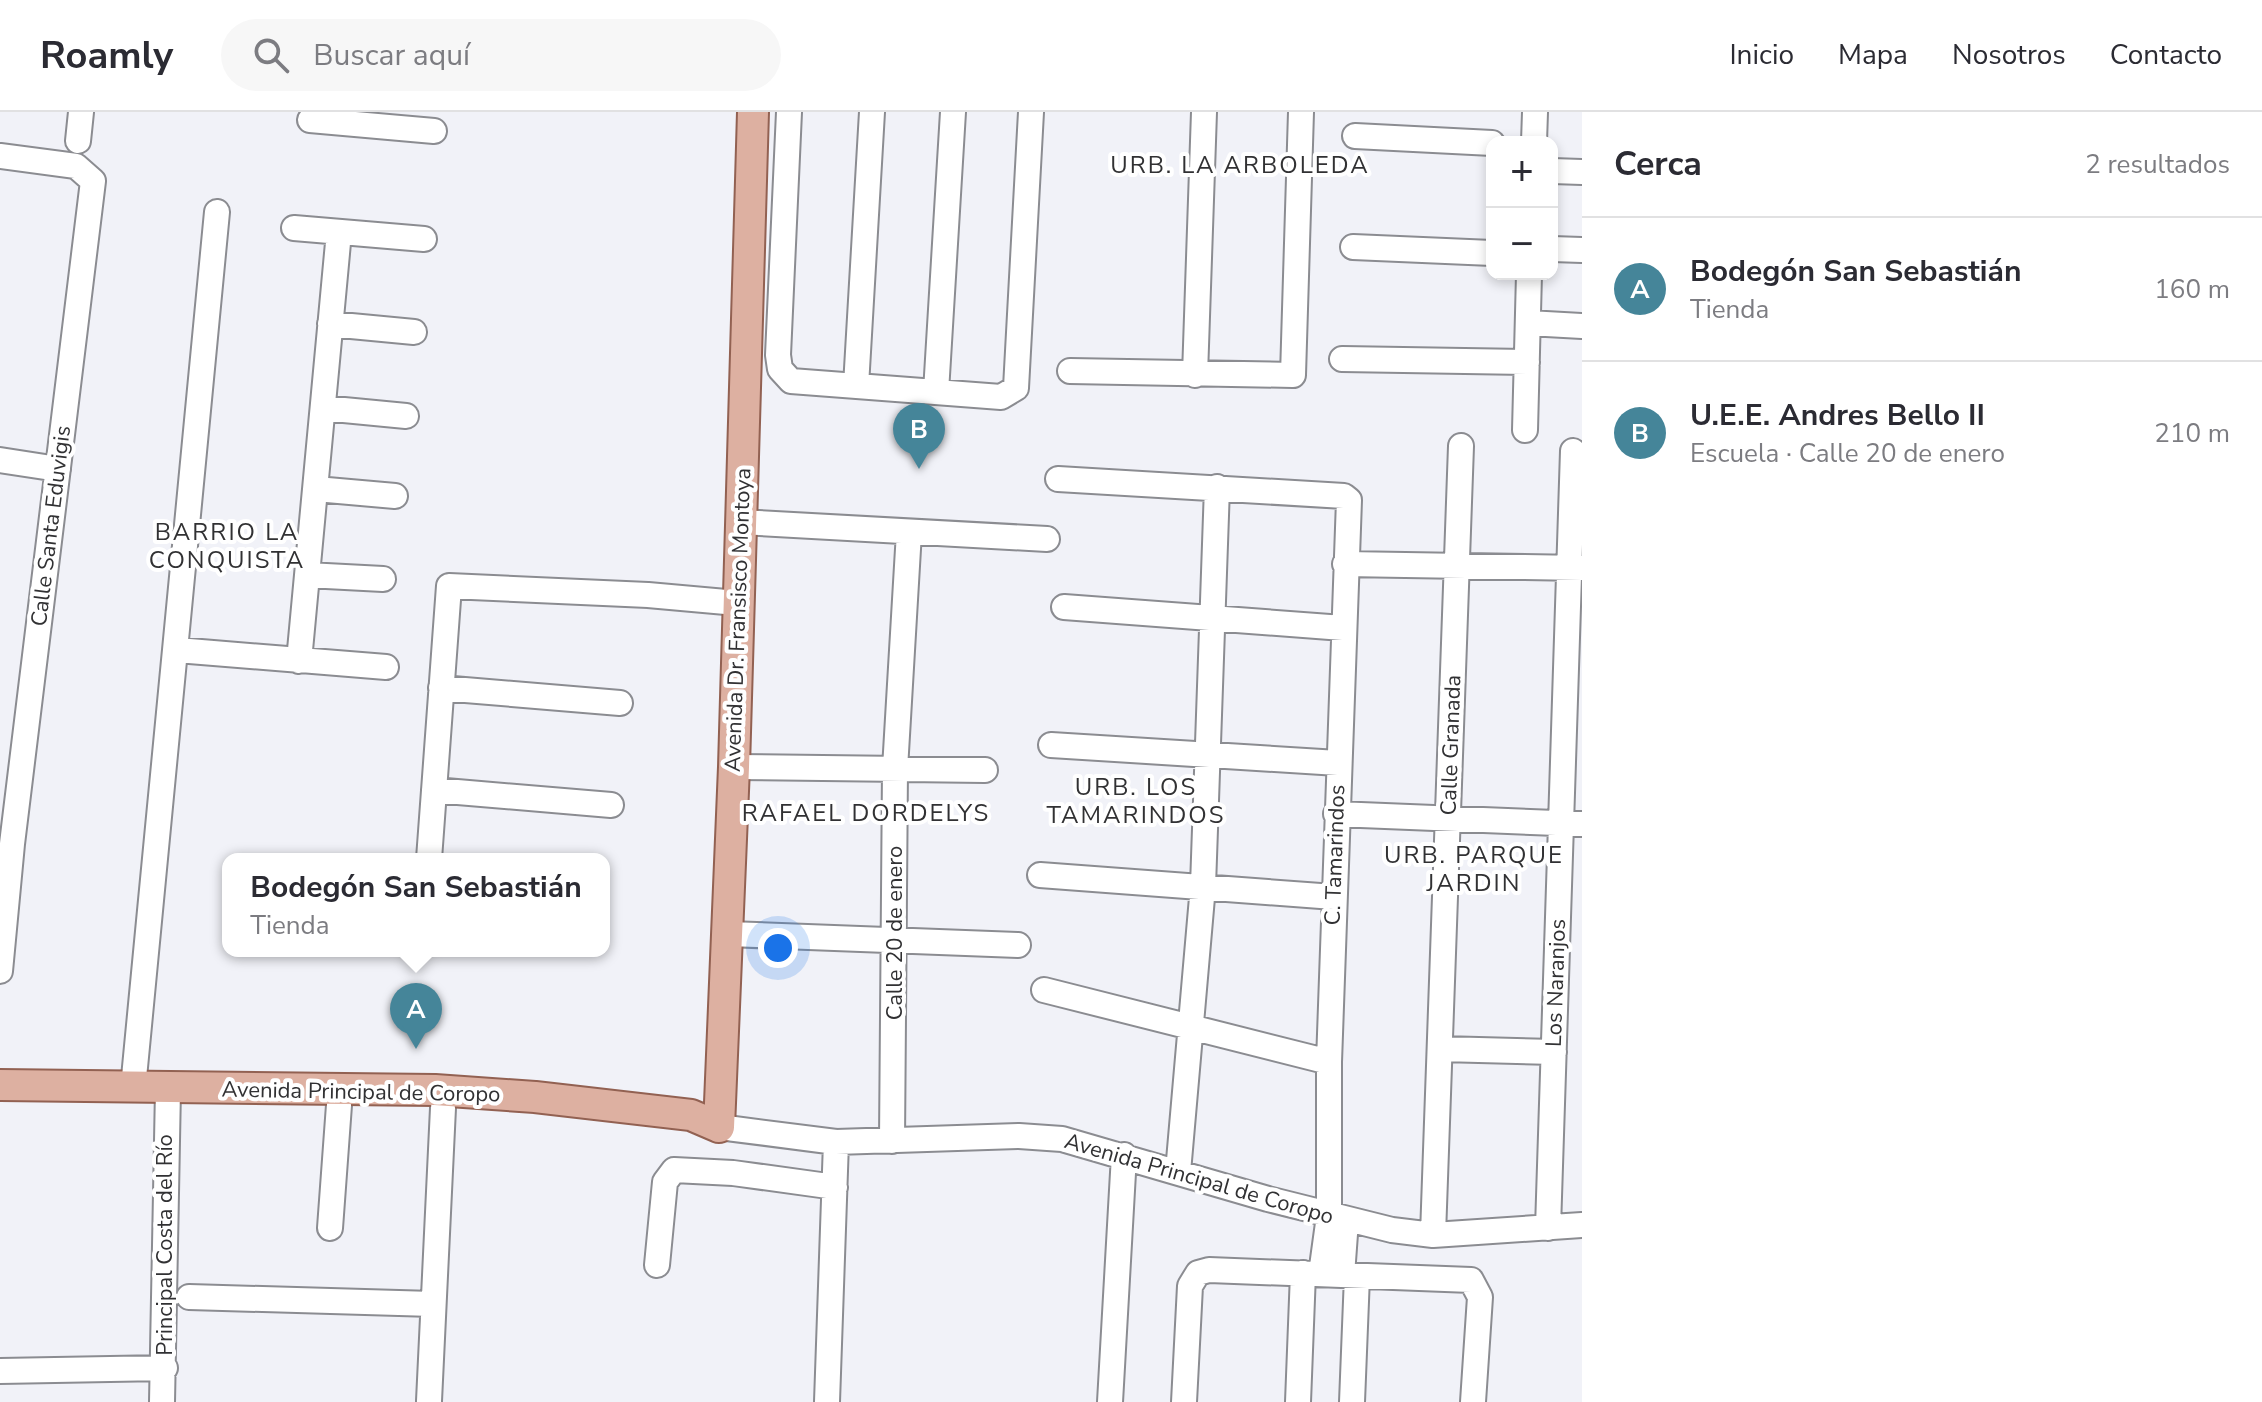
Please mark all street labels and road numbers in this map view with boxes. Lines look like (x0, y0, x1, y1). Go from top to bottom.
street label: Calle Santa Eduvigis (24, 424, 78, 628)
street label: Avenida Dr. Fransisco Montoya (718, 467, 758, 773)
street label: Calle Granada (1434, 674, 1468, 816)
street label: C. Tamarindos (1318, 784, 1352, 926)
street label: Calle 20 de enero (880, 846, 910, 1020)
street label: Los Naranjos (1539, 918, 1573, 1048)
street label: Avenida Principal de Coropo (221, 1075, 501, 1109)
street label: Avenida Principal de Coropo (1061, 1126, 1337, 1232)
street label: Principal Costa del Río (150, 1134, 180, 1356)

